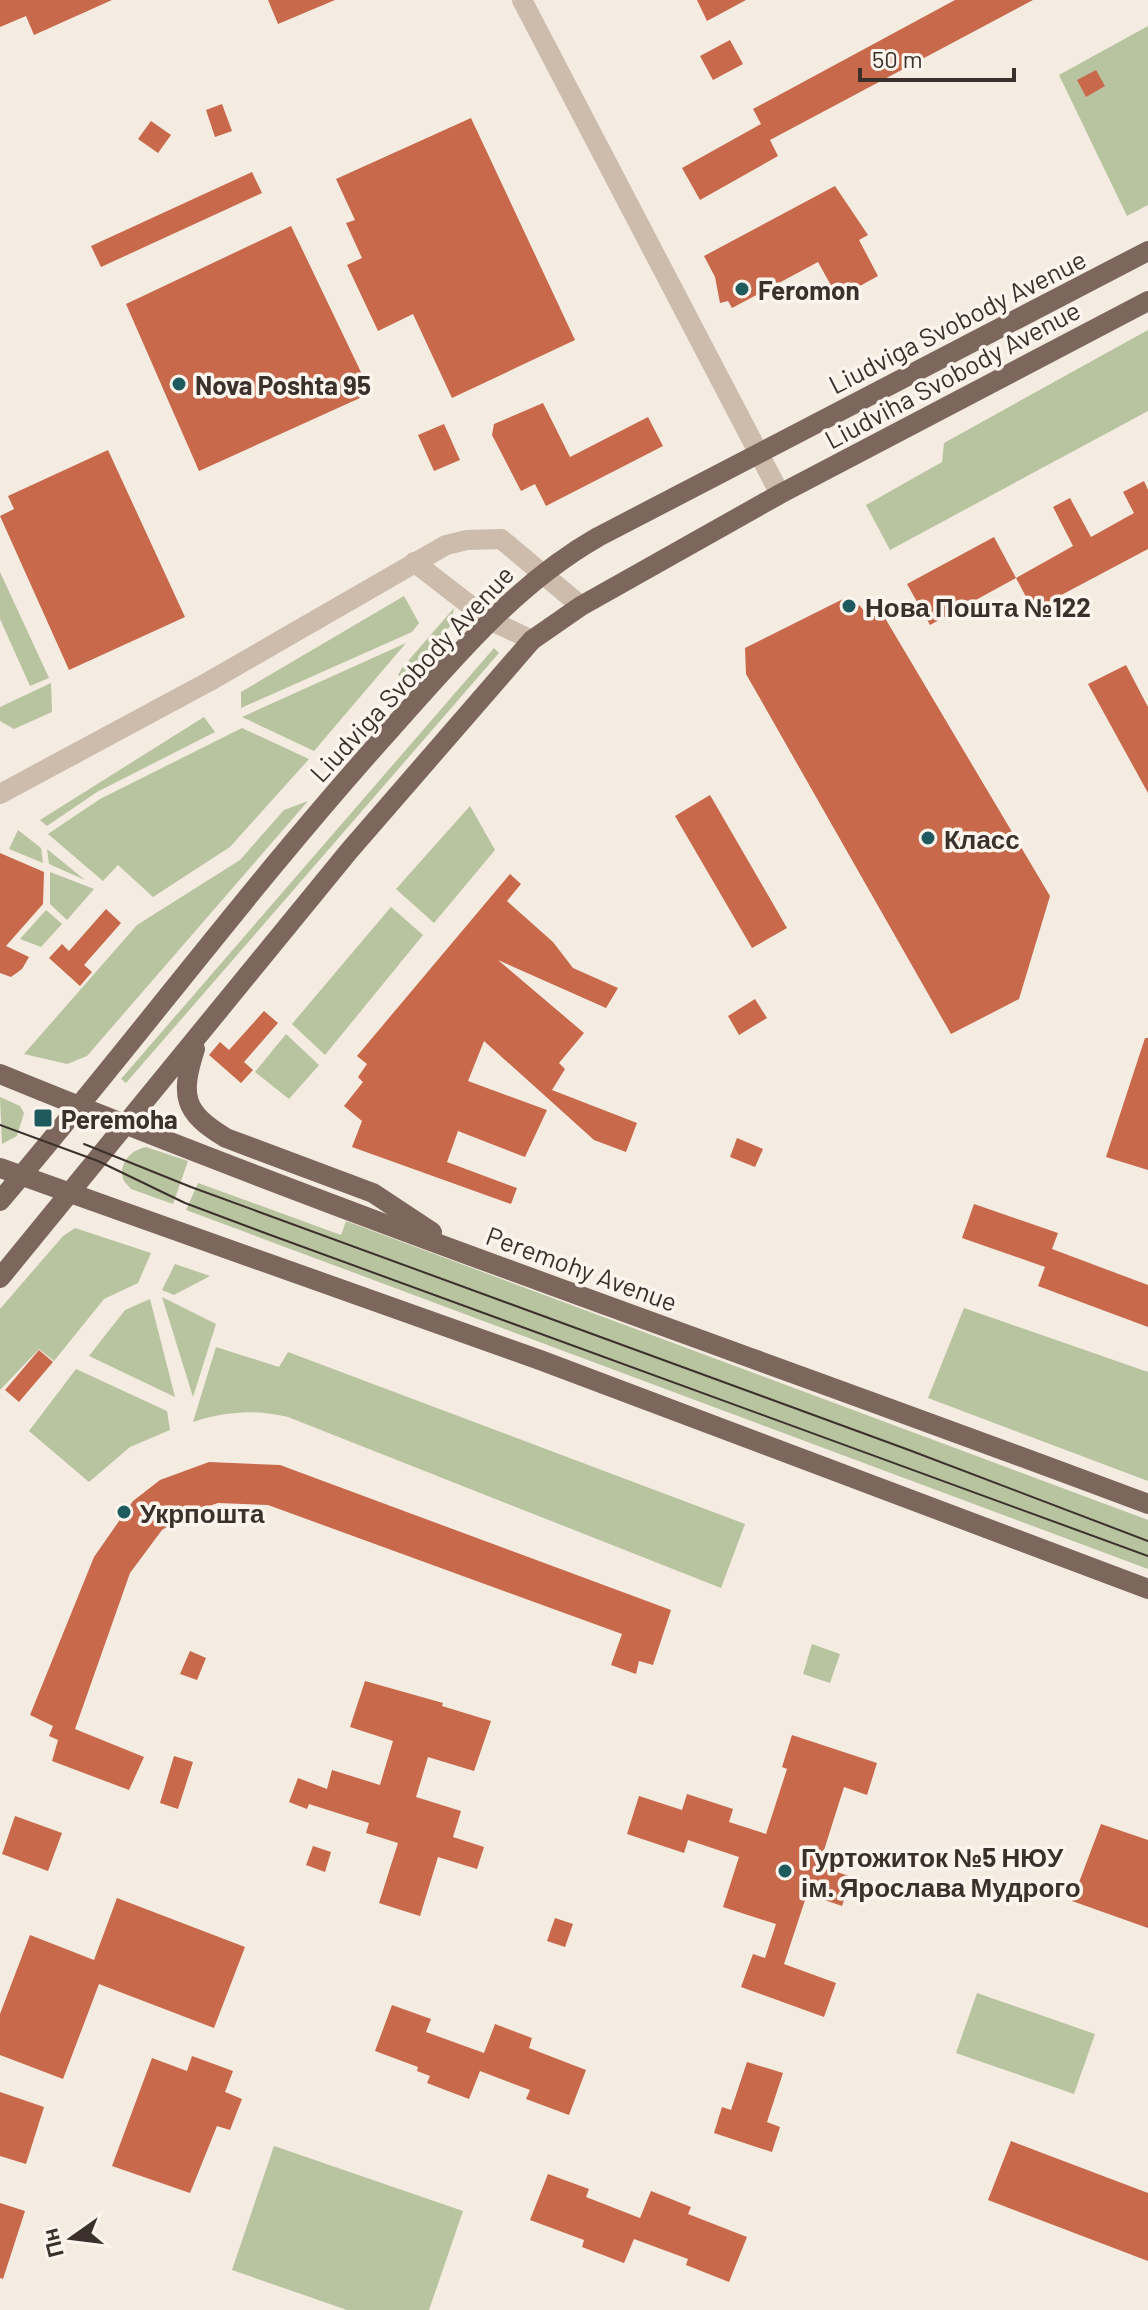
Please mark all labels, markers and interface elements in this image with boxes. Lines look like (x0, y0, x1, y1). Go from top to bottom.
scale bar (860, 32, 1014, 82)
text: 50 m (872, 44, 923, 73)
street label: Liudviga Svobody Avenue (823, 243, 1091, 399)
place label: Feromon (758, 274, 860, 305)
marker: Feromon (733, 280, 751, 298)
street label: Liudviha Svobody Avenue (819, 294, 1085, 454)
place label: Nova Poshta 95 (195, 369, 371, 400)
marker: Nova Poshta 95 (170, 375, 188, 393)
street label: Liudviga Svobody Avenue (303, 558, 519, 788)
place label: Нова Пошта №122 (865, 591, 1091, 622)
marker: Нова Пошта №122 (840, 597, 858, 615)
place label: Класс (944, 823, 1020, 854)
marker: Класс (919, 829, 937, 847)
place label: Peremoha (61, 1103, 178, 1134)
marker: Peremoha (32, 1107, 54, 1129)
street label: Peremohy Avenue (482, 1219, 682, 1317)
place label: Укрпошта (140, 1497, 265, 1528)
marker: Укрпошта (115, 1503, 133, 1521)
place label: Гуртожиток №5 НЮУ ім. Ярослава Мудрого (801, 1841, 1081, 1902)
marker: Гуртожиток №5 НЮУ ім. Ярослава Мудрого (776, 1862, 794, 1880)
north arrow (32, 2198, 112, 2278)
text: Пн (35, 2226, 68, 2260)

